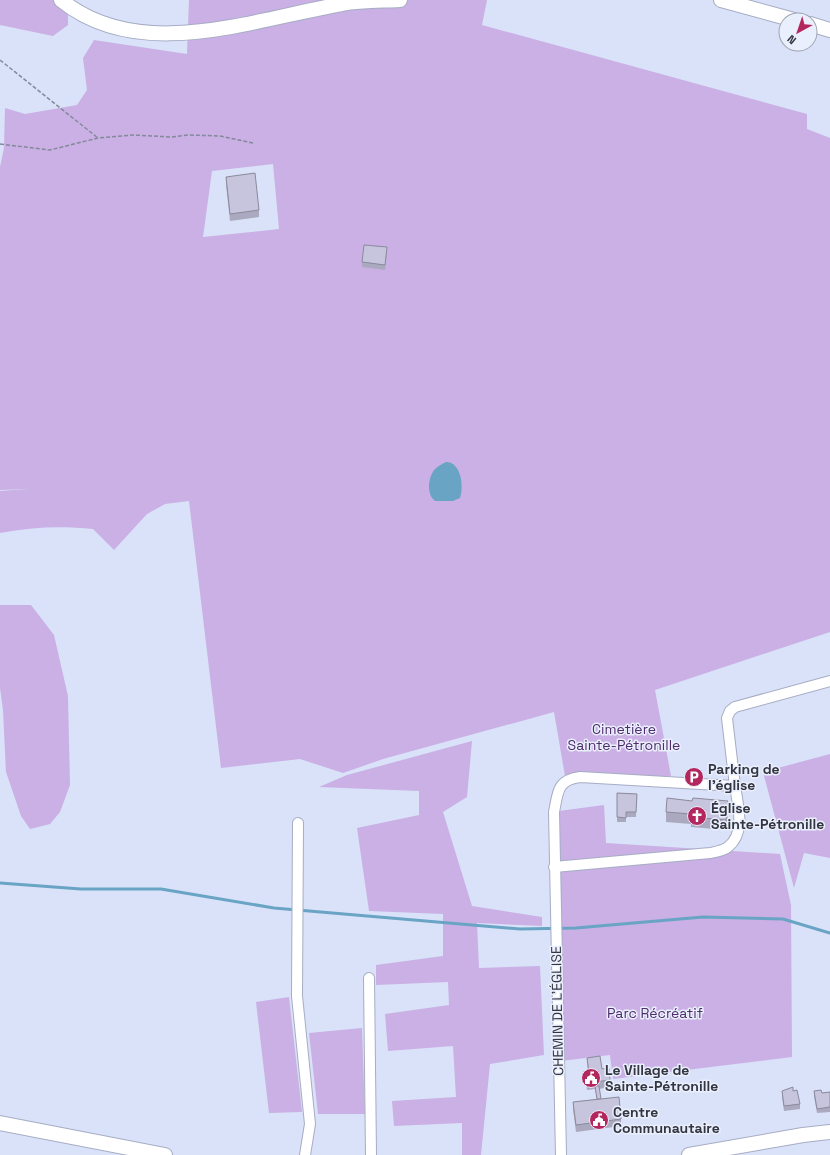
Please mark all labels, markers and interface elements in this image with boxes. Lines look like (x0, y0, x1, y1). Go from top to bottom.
north arrow (778, 12, 818, 52)
text: N (784, 32, 799, 47)
park label: Cimetière Sainte-Pétronille (568, 720, 680, 754)
place label: Parking de l'église (708, 760, 780, 794)
parking icon: Parking de l'église (683, 766, 705, 788)
place label: Église Sainte-Pétronille (711, 799, 824, 833)
church icon: Église Sainte-Pétronille (686, 805, 708, 827)
street label: CHEMIN DE L'ÉGLISE (547, 946, 567, 1076)
park label: Parc Récréatif (607, 1004, 703, 1022)
place label: Le Village de Sainte-Pétronille (605, 1061, 718, 1095)
public building icon: Le Village de Sainte-Pétronille (580, 1067, 602, 1089)
place label: Centre Communautaire (613, 1103, 720, 1137)
public building icon: Centre Communautaire (588, 1109, 610, 1131)

